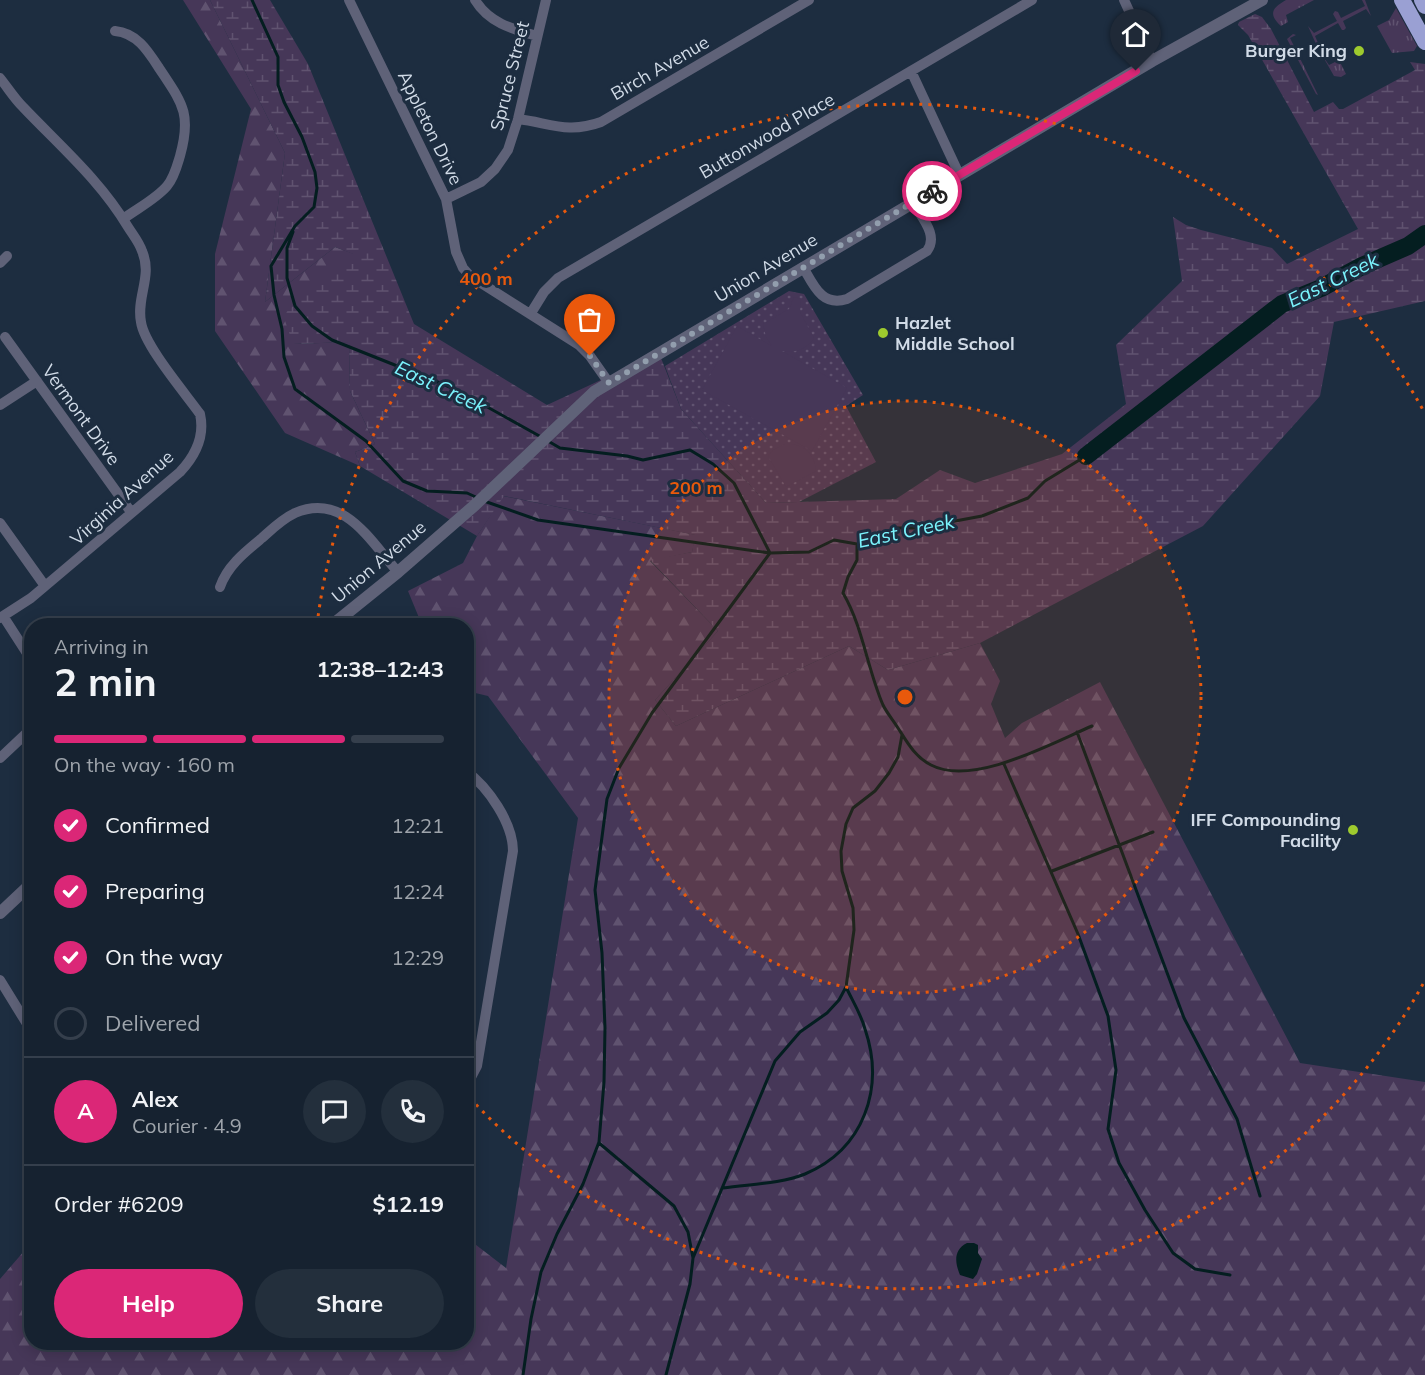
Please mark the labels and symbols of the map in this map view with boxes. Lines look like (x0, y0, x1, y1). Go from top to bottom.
pin (1110, 9, 1161, 71)
street label: Spruce Street (485, 19, 534, 133)
street label: Birch Avenue (606, 30, 713, 105)
place label: Burger King (1245, 39, 1347, 62)
marker: Burger King (1352, 44, 1366, 58)
street label: Appleton Drive (393, 67, 468, 189)
street label: Buttonwood Place (695, 87, 839, 184)
courier (902, 161, 962, 221)
street label: Union Avenue (710, 228, 821, 307)
water label: East Creek (1283, 246, 1383, 312)
text: 400 m (459, 267, 513, 290)
pin (564, 294, 615, 356)
place label: Hazlet Middle School (895, 311, 1015, 355)
marker: Hazlet Middle School (876, 326, 890, 340)
water label: East Creek (391, 354, 492, 419)
street label: Vermont Drive (37, 360, 126, 470)
street label: Virginia Avenue (65, 445, 178, 550)
text: 200 m (669, 476, 723, 499)
water label: East Creek (855, 508, 957, 553)
street label: Union Avenue (327, 515, 431, 608)
centre of rings (895, 687, 915, 707)
place label: IFF Compounding Facility (1191, 808, 1341, 852)
marker: IFF Compounding Facility (1346, 823, 1360, 837)

